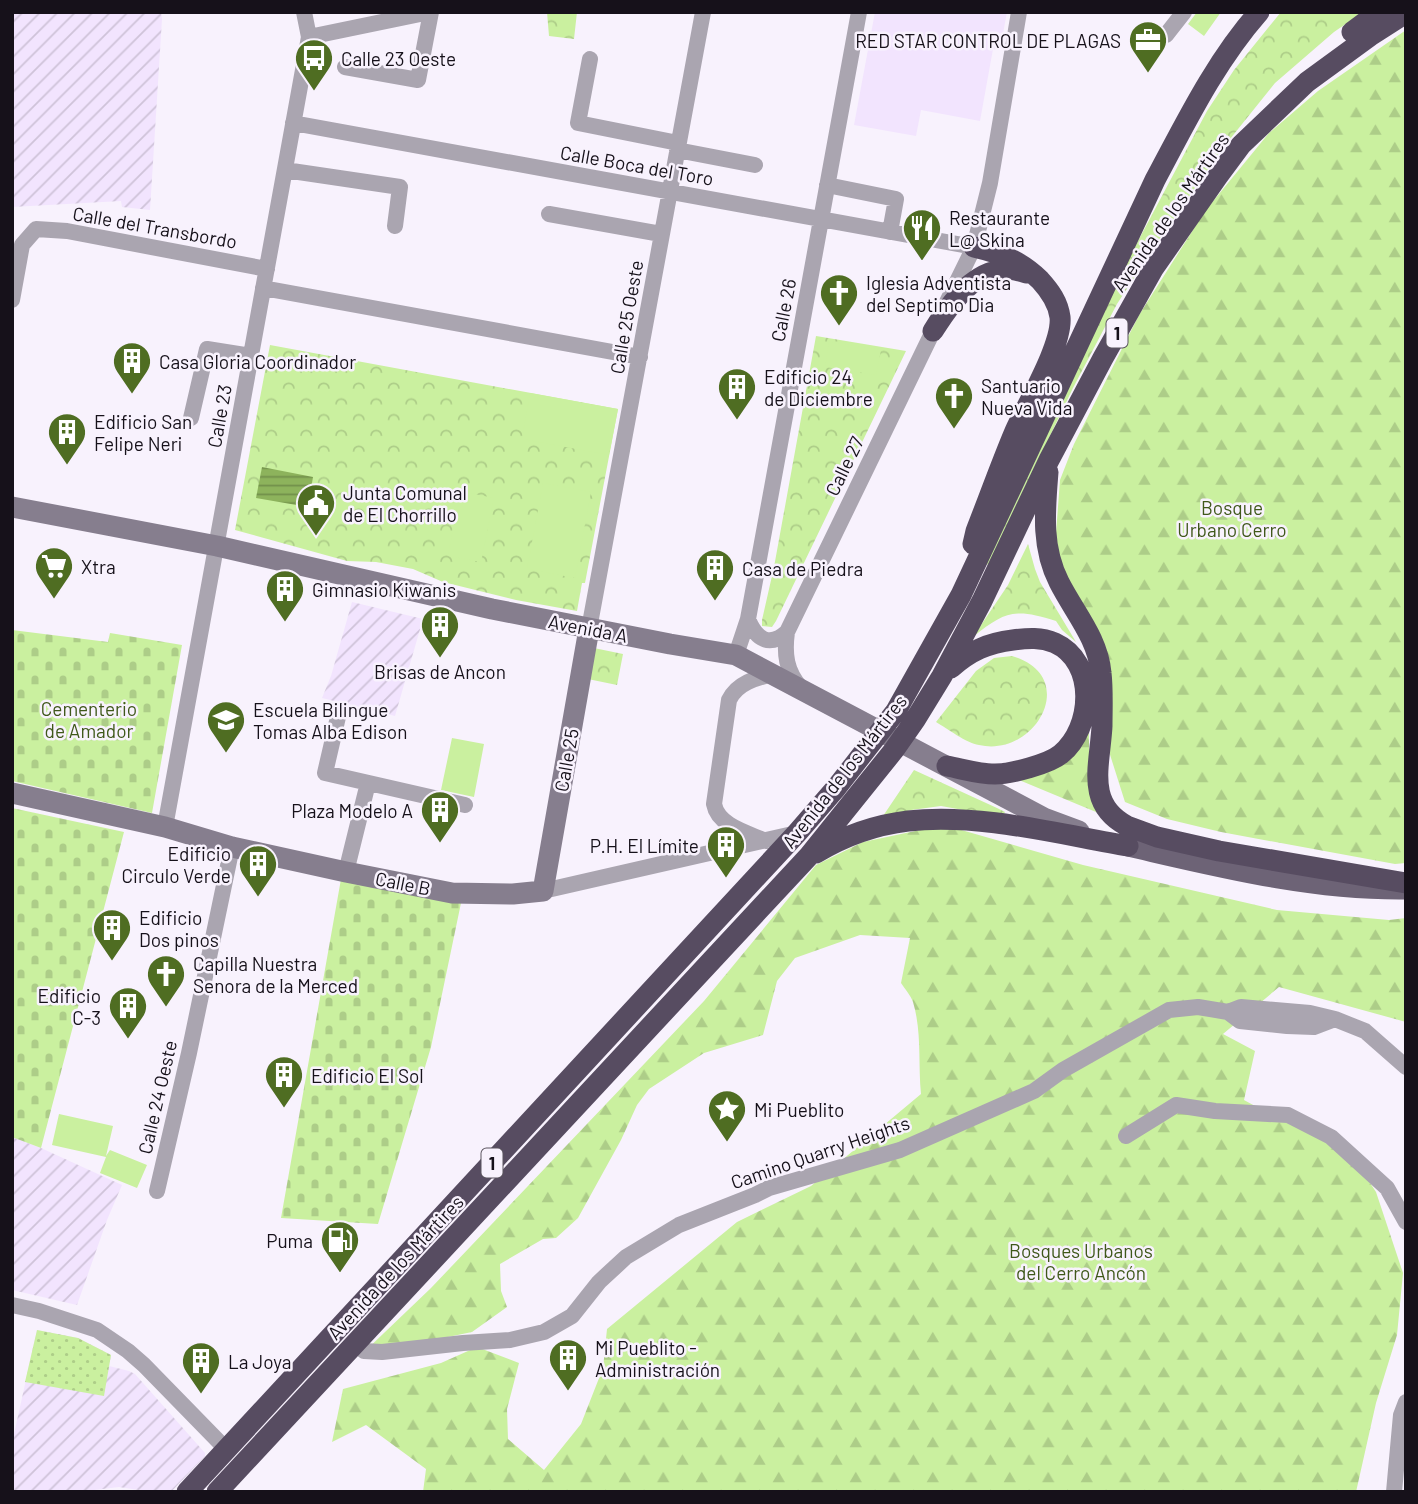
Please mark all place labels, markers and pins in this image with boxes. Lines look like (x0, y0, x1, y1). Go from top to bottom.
office icon: RED STAR CONTROL DE PLAGAS (1127, 19, 1169, 74)
place label: RED STAR CONTROL DE PLAGAS (855, 29, 1121, 52)
bus stop icon: Calle 23 Oeste (293, 37, 335, 92)
place label: Calle 23 Oeste (341, 47, 456, 70)
place label: Restaurante L@ Skina (949, 206, 1050, 251)
restaurant icon: Restaurante L@ Skina (901, 207, 943, 262)
place label: Iglesia Adventista del Septimo Dia (866, 271, 1011, 316)
church icon: Iglesia Adventista del Septimo Dia (818, 272, 860, 327)
building icon: Casa Gloria Coordinador (111, 340, 153, 395)
place label: Casa Gloria Coordinador (159, 350, 356, 373)
place label: Edificio 24 de Diciembre (764, 365, 873, 410)
building icon: Edificio 24 de Diciembre (716, 366, 758, 421)
place label: Santuario Nueva Vida (981, 374, 1072, 419)
church icon: Santuario Nueva Vida (933, 375, 975, 430)
place label: Edificio San Felipe Neri (94, 410, 192, 455)
building icon: Edificio San Felipe Neri (46, 411, 88, 466)
place label: Junta Comunal de El Chorrillo (343, 481, 467, 526)
public building icon: Junta Comunal de El Chorrillo (295, 482, 337, 537)
supermarket icon: Xtra (33, 545, 75, 600)
building icon: Casa de Piedra (694, 547, 736, 602)
place label: Xtra (81, 555, 116, 578)
place label: Casa de Piedra (742, 557, 863, 580)
building icon: Gimnasio Kiwanis (264, 568, 306, 623)
place label: Gimnasio Kiwanis (312, 578, 456, 601)
building icon: Brisas de Ancon (419, 604, 461, 659)
place label: Brisas de Ancon (374, 660, 506, 683)
place label: Escuela Bilingue Tomas Alba Edison (253, 698, 407, 743)
school or university icon: Escuela Bilingue Tomas Alba Edison (205, 699, 247, 754)
building icon: Plaza Modelo A (419, 789, 461, 844)
place label: Plaza Modelo A (291, 799, 413, 822)
building icon: P.H. El Límite (705, 824, 747, 879)
place label: P.H. El Límite (590, 834, 699, 857)
place label: Edificio Circulo Verde (122, 842, 231, 887)
building icon: Edificio Circulo Verde (237, 843, 279, 898)
place label: Edificio Dos pinos (139, 906, 219, 951)
building icon: Edificio Dos pinos (91, 907, 133, 962)
place label: Capilla Nuestra Senora de la Merced (193, 952, 358, 997)
church icon: Capilla Nuestra Senora de la Merced (145, 953, 187, 1008)
place label: Edificio C-3 (38, 984, 101, 1029)
building icon: Edificio C-3 (107, 985, 149, 1040)
building icon: Edificio El Sol (263, 1054, 305, 1109)
place label: Edificio El Sol (311, 1064, 424, 1087)
place icon: Mi Pueblito (706, 1088, 748, 1143)
place label: Mi Pueblito (754, 1098, 844, 1121)
fuel station icon: Puma (319, 1219, 361, 1274)
place label: Puma (266, 1229, 313, 1252)
place label: Mi Pueblito - Administración (595, 1336, 720, 1381)
building icon: Mi Pueblito - Administración (547, 1337, 589, 1392)
building icon: La Joya (180, 1340, 222, 1395)
place label: La Joya (228, 1350, 292, 1373)

